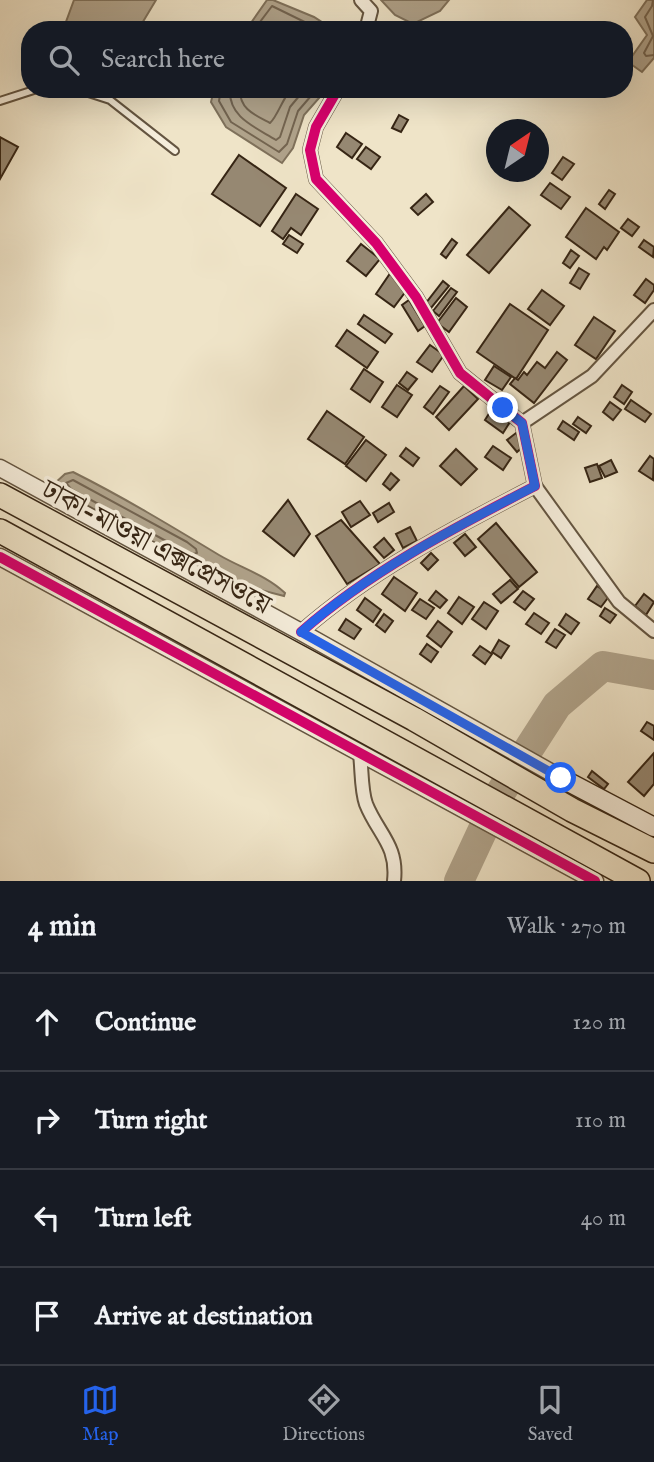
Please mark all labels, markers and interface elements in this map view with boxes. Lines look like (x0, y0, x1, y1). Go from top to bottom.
search box (21, 21, 633, 98)
icon: search (45, 41, 83, 79)
text: Search here (101, 43, 225, 76)
north arrow (486, 119, 549, 182)
route end (487, 392, 518, 423)
street label: ঢাকা-মাওয়া এক্সপ্রেসওয়ে (34, 473, 277, 624)
route start (545, 762, 576, 793)
text: 4 min (28, 908, 96, 946)
text: Walk · 270 m (506, 912, 626, 941)
icon: ahead (28, 1003, 66, 1041)
text: Continue (95, 1006, 196, 1039)
text: 120 m (573, 1008, 626, 1037)
icon: right (28, 1101, 66, 1139)
text: Turn right (95, 1104, 208, 1137)
text: 110 m (575, 1106, 626, 1135)
icon: left (28, 1199, 66, 1237)
text: Turn left (95, 1202, 192, 1235)
text: 40 m (581, 1204, 626, 1233)
icon: arrive (28, 1297, 66, 1335)
text: Arrive at destination (95, 1300, 313, 1333)
tab: Map (81, 1381, 119, 1447)
tab: Directions (282, 1381, 365, 1447)
tab: Saved (528, 1381, 573, 1447)

